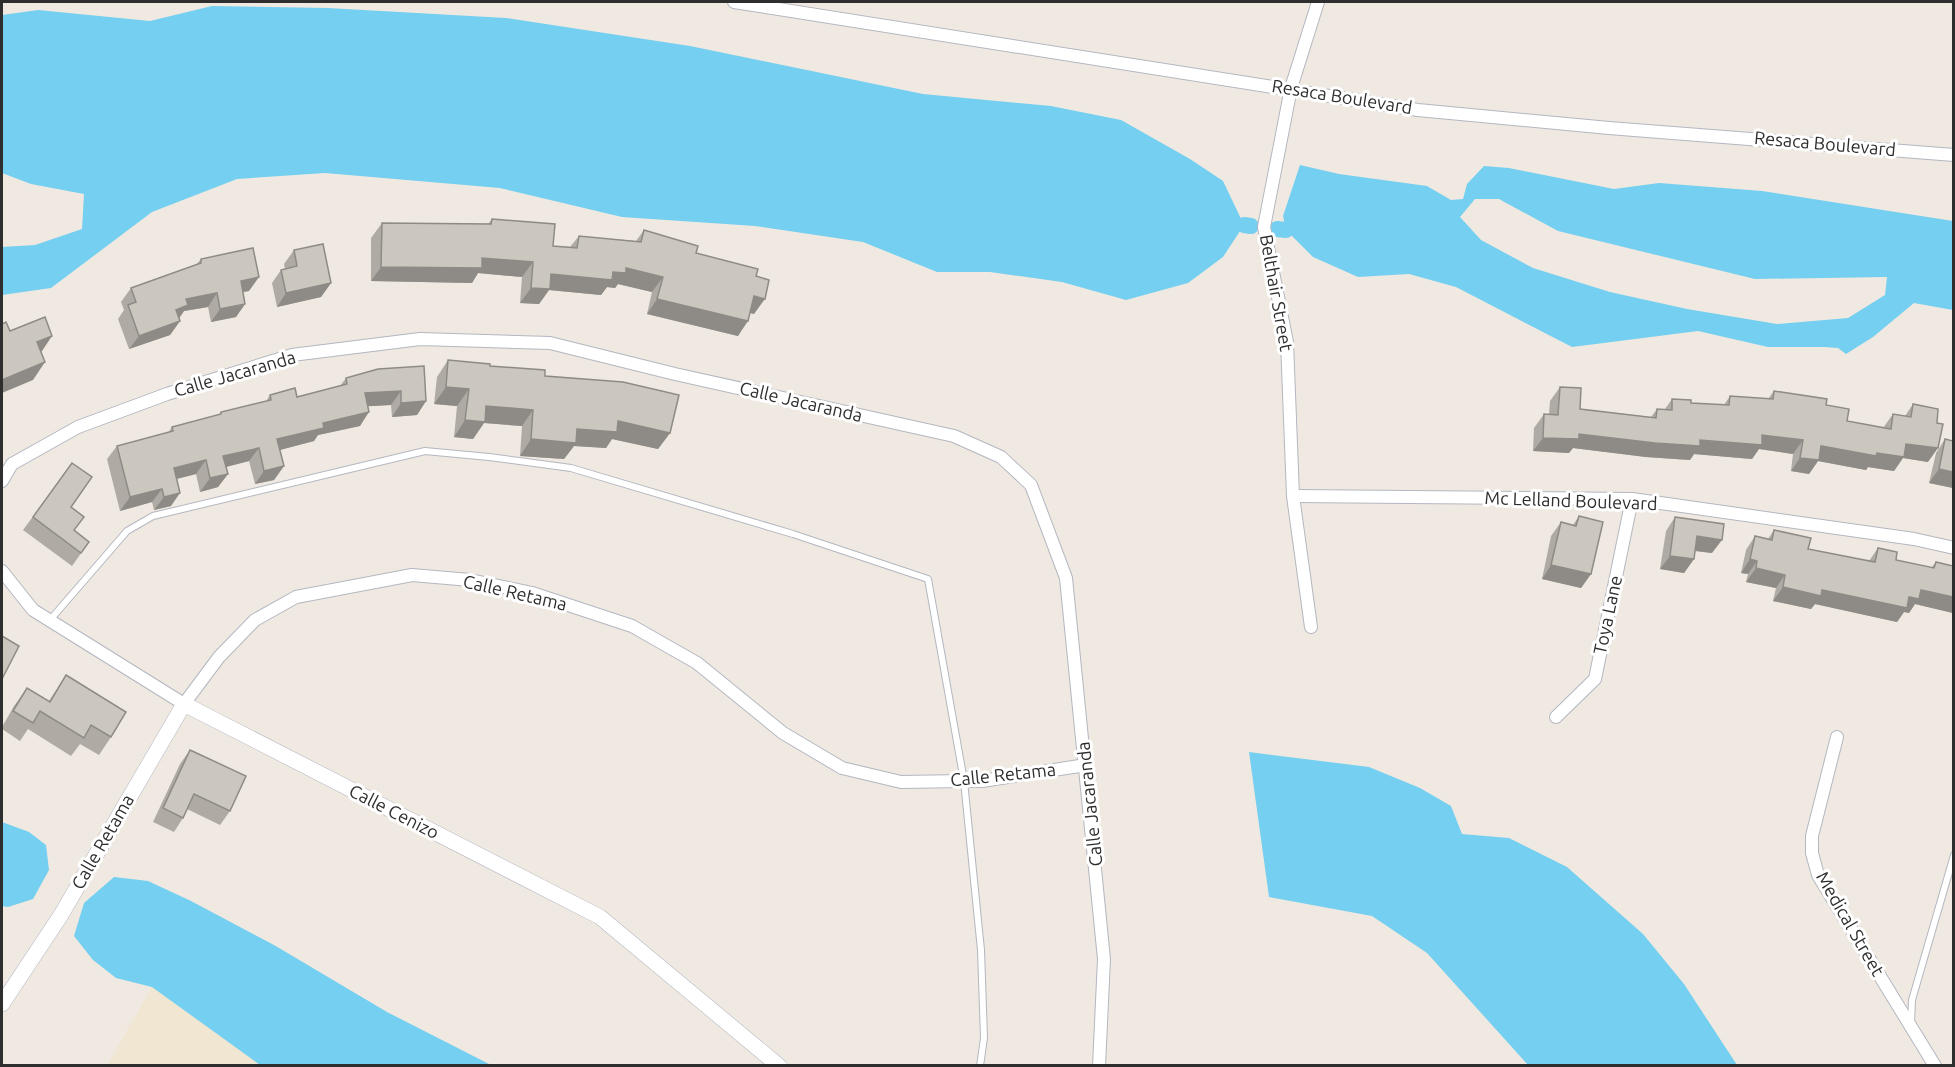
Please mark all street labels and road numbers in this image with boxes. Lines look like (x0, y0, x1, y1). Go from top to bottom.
street label: Resaca Boulevard (1270, 75, 1414, 117)
street label: Resaca Boulevard (1753, 127, 1897, 159)
street label: Belthair Street (1257, 233, 1297, 353)
street label: Calle Jacaranda (172, 346, 298, 400)
street label: Calle Jacaranda (738, 377, 865, 425)
street label: Mc Lelland Boulevard (1484, 487, 1658, 513)
street label: Calle Retama (461, 570, 569, 614)
street label: Toya Lane (1589, 573, 1625, 656)
street label: Calle Jacaranda (1072, 741, 1106, 868)
street label: Calle Retama (949, 759, 1057, 789)
street label: Calle Cenizo (346, 780, 443, 842)
street label: Calle Retama (67, 791, 137, 892)
street label: Medical Street (1813, 868, 1889, 979)

